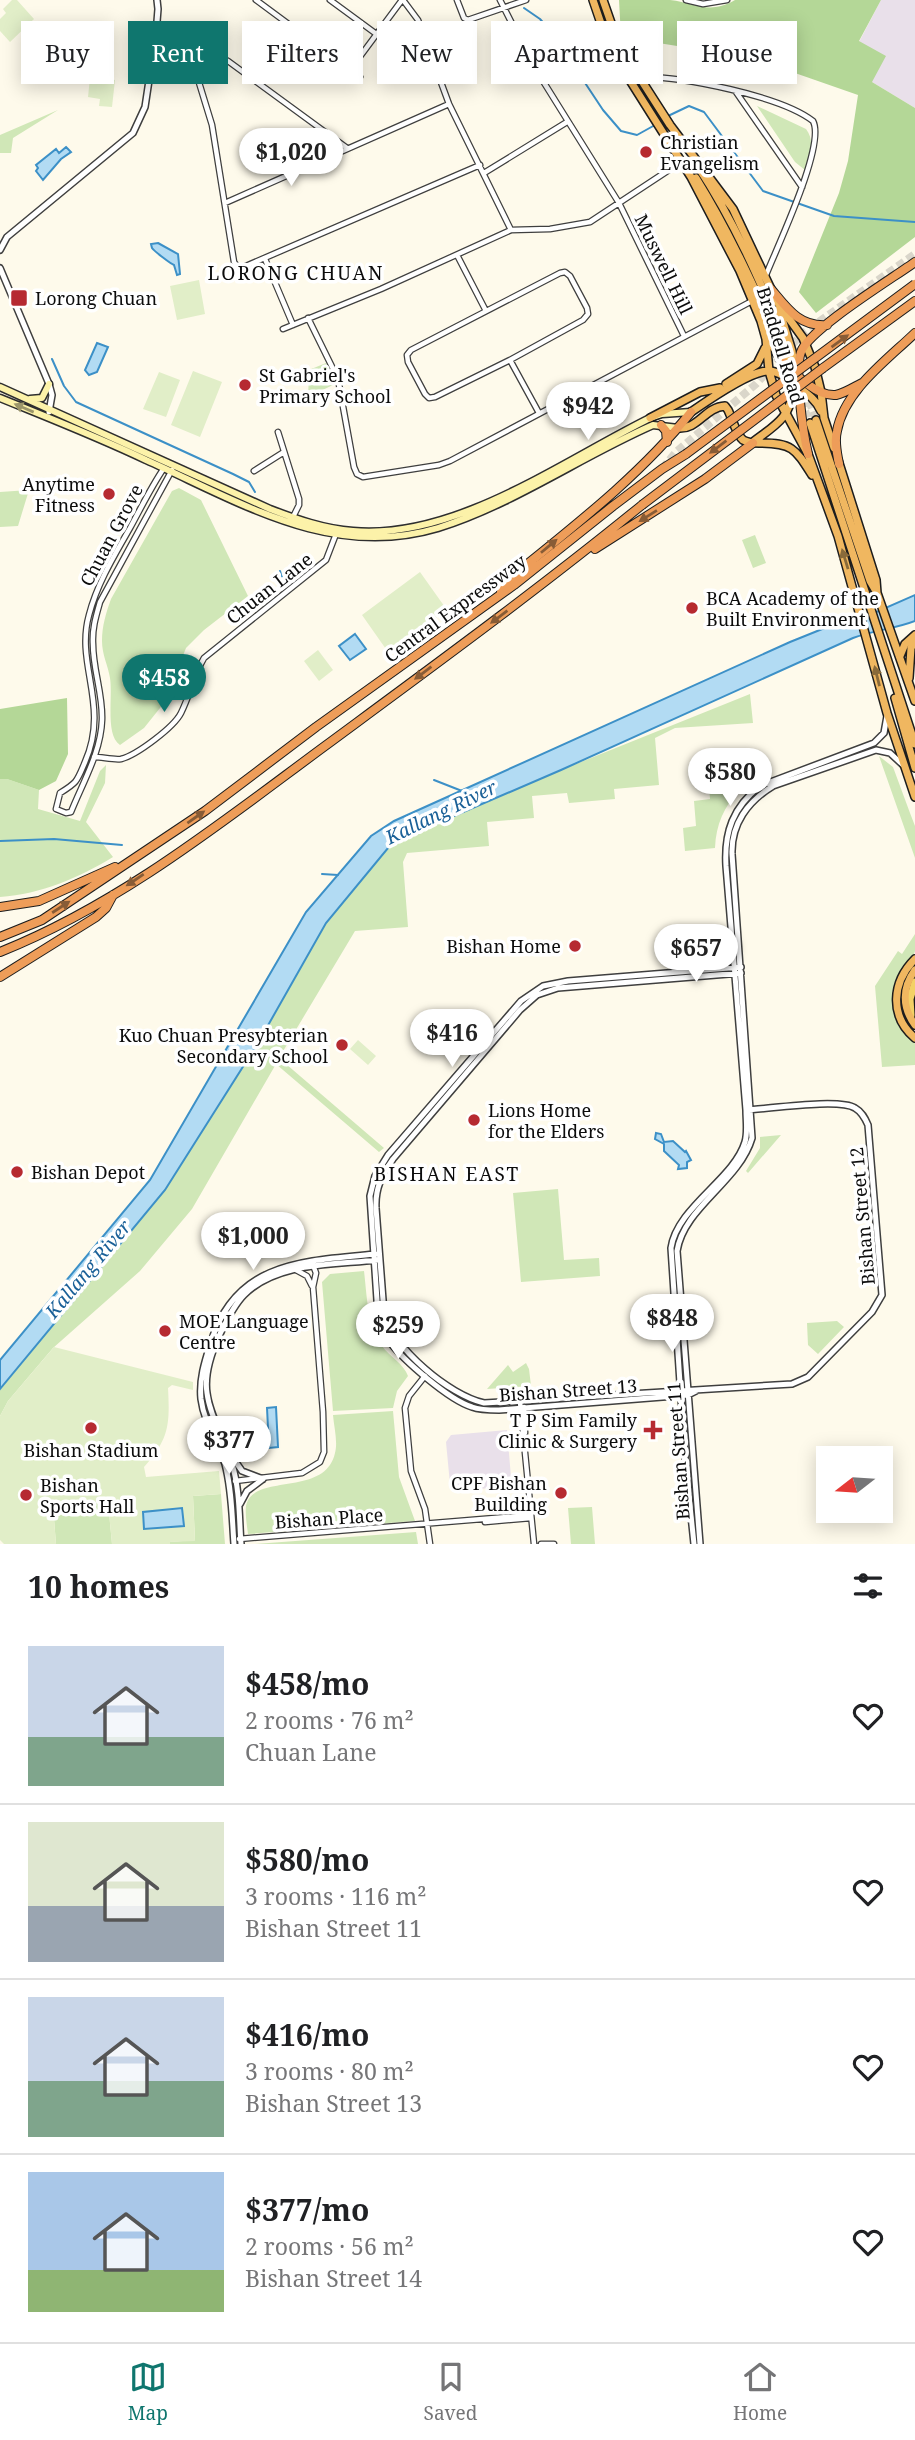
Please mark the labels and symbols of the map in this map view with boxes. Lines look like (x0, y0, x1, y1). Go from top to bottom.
pin: $1,020 (234, 128, 348, 188)
place label: Christian Evangelism (660, 130, 759, 175)
marker: Christian Evangelism (638, 144, 654, 160)
street label: Muswell Hill (629, 210, 699, 318)
district label: LORONG CHUAN (208, 260, 385, 286)
street label: Braddell Road (752, 284, 810, 406)
place label: Lorong Chuan (35, 286, 157, 310)
marker: Lorong Chuan (9, 288, 29, 308)
one-way arrow (830, 333, 848, 348)
place label: St Gabriel's Primary School (259, 363, 391, 408)
marker: St Gabriel's Primary School (237, 377, 253, 393)
pin: $942 (547, 382, 629, 442)
one-way arrow (13, 402, 34, 413)
one-way arrow (709, 440, 727, 454)
place label: Anytime Fitness (22, 472, 95, 517)
street label: Chuan Grove (74, 480, 148, 590)
marker: Anytime Fitness (101, 486, 117, 502)
one-way arrow (638, 509, 657, 522)
one-way arrow (539, 538, 557, 553)
street label: Chuan Lane (221, 547, 317, 629)
street label: Central Expressway (379, 548, 531, 668)
one-way arrow (839, 548, 849, 569)
place label: BCA Academy of the Built Environment (706, 586, 879, 631)
marker: BCA Academy of the Built Environment (684, 600, 700, 616)
one-way arrow (491, 609, 509, 624)
pin: $458 (123, 654, 205, 714)
one-way arrow (871, 665, 882, 687)
one-way arrow (414, 666, 432, 680)
pin: $580 (689, 748, 771, 808)
water label: Kallang River (380, 774, 501, 851)
one-way arrow (187, 810, 205, 824)
one-way arrow (126, 874, 145, 887)
one-way arrow (51, 901, 71, 914)
pin: $657 (655, 925, 737, 984)
place label: Bishan Home (446, 934, 561, 958)
marker: Bishan Home (567, 938, 583, 954)
pin: $416 (411, 1010, 493, 1069)
place label: Kuo Chuan Presybterian Secondary School (119, 1023, 328, 1068)
marker: Kuo Chuan Presybterian Secondary School (334, 1037, 350, 1053)
place label: Lions Home for the Elders (488, 1098, 604, 1143)
marker: Lions Home for the Elders (466, 1112, 482, 1128)
street label: Bishan Street 12 (844, 1146, 880, 1286)
place label: Bishan Depot (31, 1160, 145, 1184)
district label: BISHAN EAST (374, 1161, 520, 1187)
marker: Bishan Depot (9, 1164, 25, 1180)
pin: $1,000 (196, 1212, 310, 1272)
water label: Kallang River (39, 1214, 137, 1324)
pin: $848 (631, 1294, 713, 1354)
pin: $259 (357, 1302, 439, 1361)
place label: MOE Language Centre (179, 1309, 309, 1354)
marker: MOE Language Centre (157, 1323, 173, 1339)
street label: Bishan Street 13 (498, 1373, 638, 1407)
street label: Bishan Street 11 (661, 1381, 695, 1521)
place label: T P Sim Family Clinic & Surgery (498, 1408, 638, 1453)
pin: $377 (188, 1416, 270, 1476)
marker: Bishan Stadium (83, 1420, 99, 1436)
marker: T P Sim Family Clinic & Surgery (643, 1420, 663, 1440)
place label: Bishan Stadium (23, 1438, 159, 1462)
north arrow (816, 1446, 892, 1522)
place label: CPF Bishan Building (451, 1471, 547, 1516)
place label: Bishan Sports Hall (40, 1473, 135, 1518)
marker: CPF Bishan Building (553, 1485, 569, 1501)
marker: Bishan Sports Hall (18, 1487, 34, 1503)
street label: Bishan Place (274, 1502, 384, 1534)

